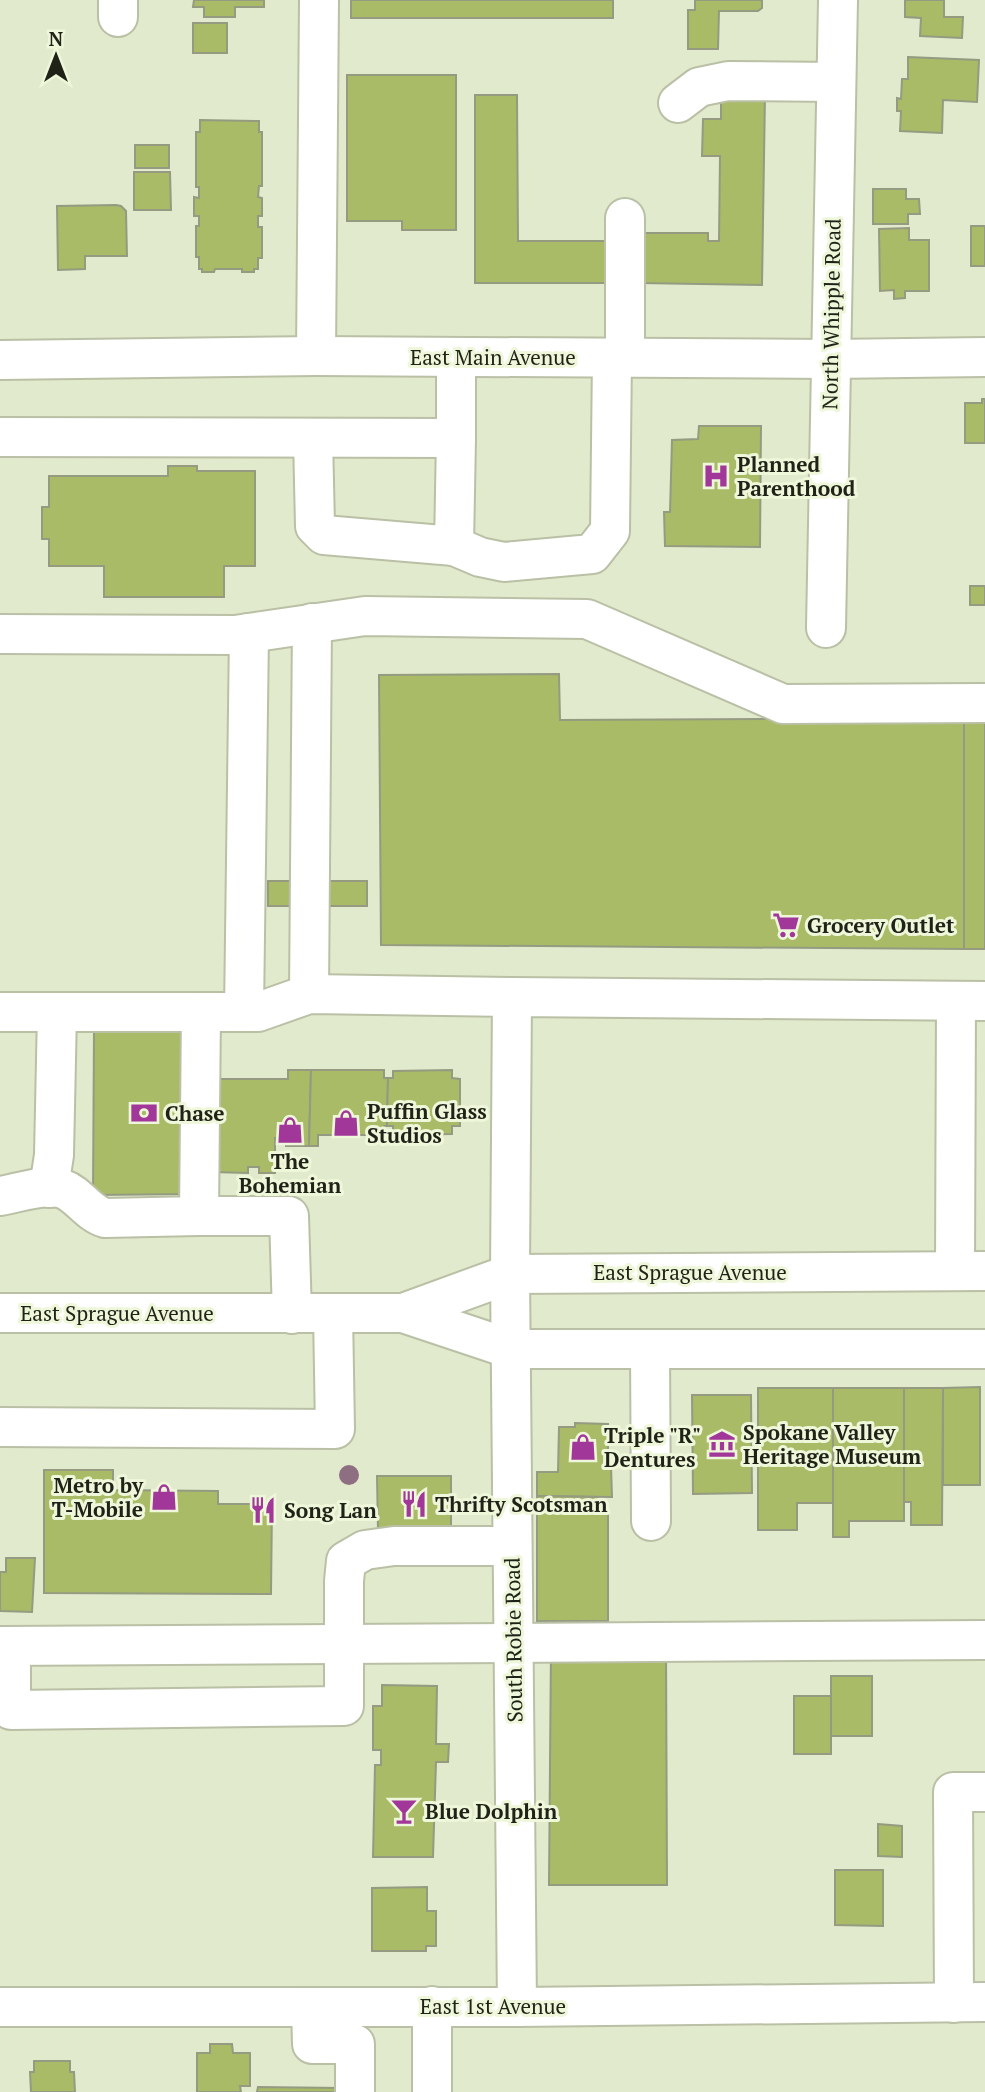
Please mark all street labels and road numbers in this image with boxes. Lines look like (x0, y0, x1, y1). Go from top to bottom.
street label: North Whipple Road (815, 218, 847, 410)
street label: East Main Avenue (410, 343, 576, 371)
street label: East Sprague Avenue (593, 1258, 787, 1286)
street label: East Sprague Avenue (20, 1299, 214, 1327)
street label: South Robie Road (498, 1557, 528, 1723)
street label: East 1st Avenue (420, 1992, 566, 2020)

